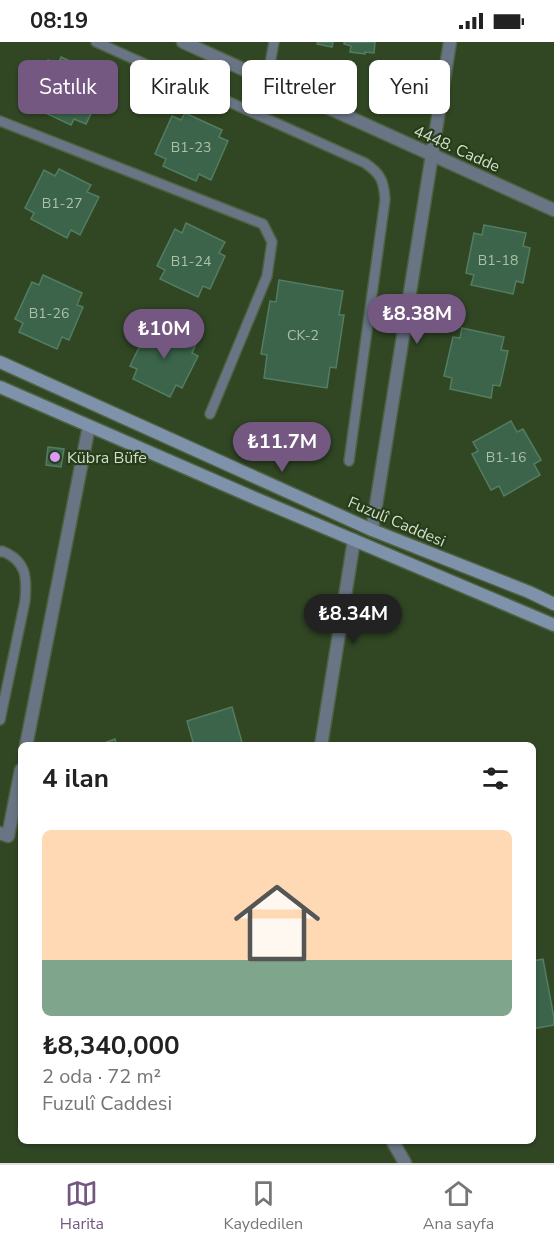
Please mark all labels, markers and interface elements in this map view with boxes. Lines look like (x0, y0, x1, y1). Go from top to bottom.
text: 08:19 (30, 6, 88, 36)
chip: Satılık (18, 60, 118, 114)
chip: Kiralık (130, 60, 230, 114)
chip: Filtreler (242, 60, 357, 114)
chip: Yeni (369, 60, 450, 114)
street label: 4448. Cadde (410, 120, 503, 178)
house number: B1-23 (171, 138, 211, 157)
house number: B1-27 (42, 194, 82, 213)
house number: B1-18 (478, 251, 518, 270)
house number: B1-24 (171, 252, 211, 271)
pin: ₺8.38M (368, 294, 466, 345)
text: ₺8.38M (382, 300, 452, 327)
house number: B1-26 (29, 304, 69, 323)
pin: ₺10M (128, 309, 200, 360)
text: ₺10M (137, 315, 191, 342)
house number: CK-2 (287, 326, 319, 345)
pin: ₺11.7M (233, 422, 331, 473)
text: ₺11.7M (247, 428, 317, 455)
place label: Kübra Büfe (67, 447, 147, 469)
house number: B1-16 (486, 448, 526, 467)
marker: Kübra Büfe (48, 450, 62, 464)
street label: Fuzulî Caddesi (344, 491, 449, 552)
pin: ₺8.34M (304, 594, 402, 645)
text: ₺8.34M (318, 600, 388, 627)
text: 4 ilan (42, 761, 109, 796)
icon: filters (479, 762, 512, 795)
icon: home (223, 869, 331, 977)
text: ₺8,340,000 (42, 1028, 180, 1063)
text: 2 oda · 72 m² (42, 1063, 161, 1090)
text: Fuzulî Caddesi (42, 1090, 172, 1117)
tab: Harita (60, 1177, 104, 1235)
tab: Kaydedilen (223, 1177, 303, 1235)
tab: Ana sayfa (423, 1177, 494, 1235)

